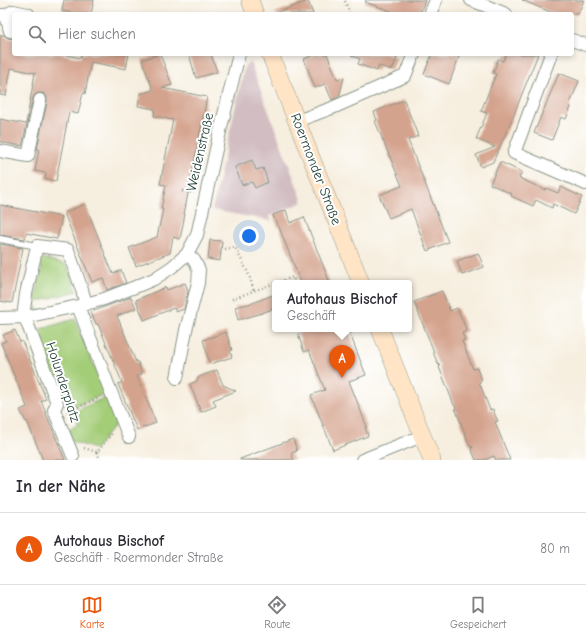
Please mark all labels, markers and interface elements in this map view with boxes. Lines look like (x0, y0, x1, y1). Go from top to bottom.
search box (12, 12, 574, 56)
icon: search (26, 23, 48, 45)
text: Hier suchen (58, 25, 136, 43)
street label: Weidenstraße (183, 111, 217, 193)
street label: Roermonder Straße (287, 111, 345, 227)
your location (239, 226, 259, 246)
popup (272, 280, 412, 332)
text: Autohaus Bischof (287, 290, 397, 308)
text: Geschäft (287, 308, 335, 323)
street label: Holunderplatz (42, 340, 84, 424)
pin: A (329, 345, 355, 378)
text: In der Nähe (16, 477, 105, 496)
text: Autohaus Bischof (54, 532, 164, 550)
text: A (25, 541, 33, 556)
text: 80 m (540, 541, 570, 556)
text: Geschäft · Roermonder Straße (54, 550, 223, 565)
tab: Karte (80, 594, 104, 631)
tab: Route (264, 594, 290, 631)
tab: Gespeichert (450, 594, 506, 631)

